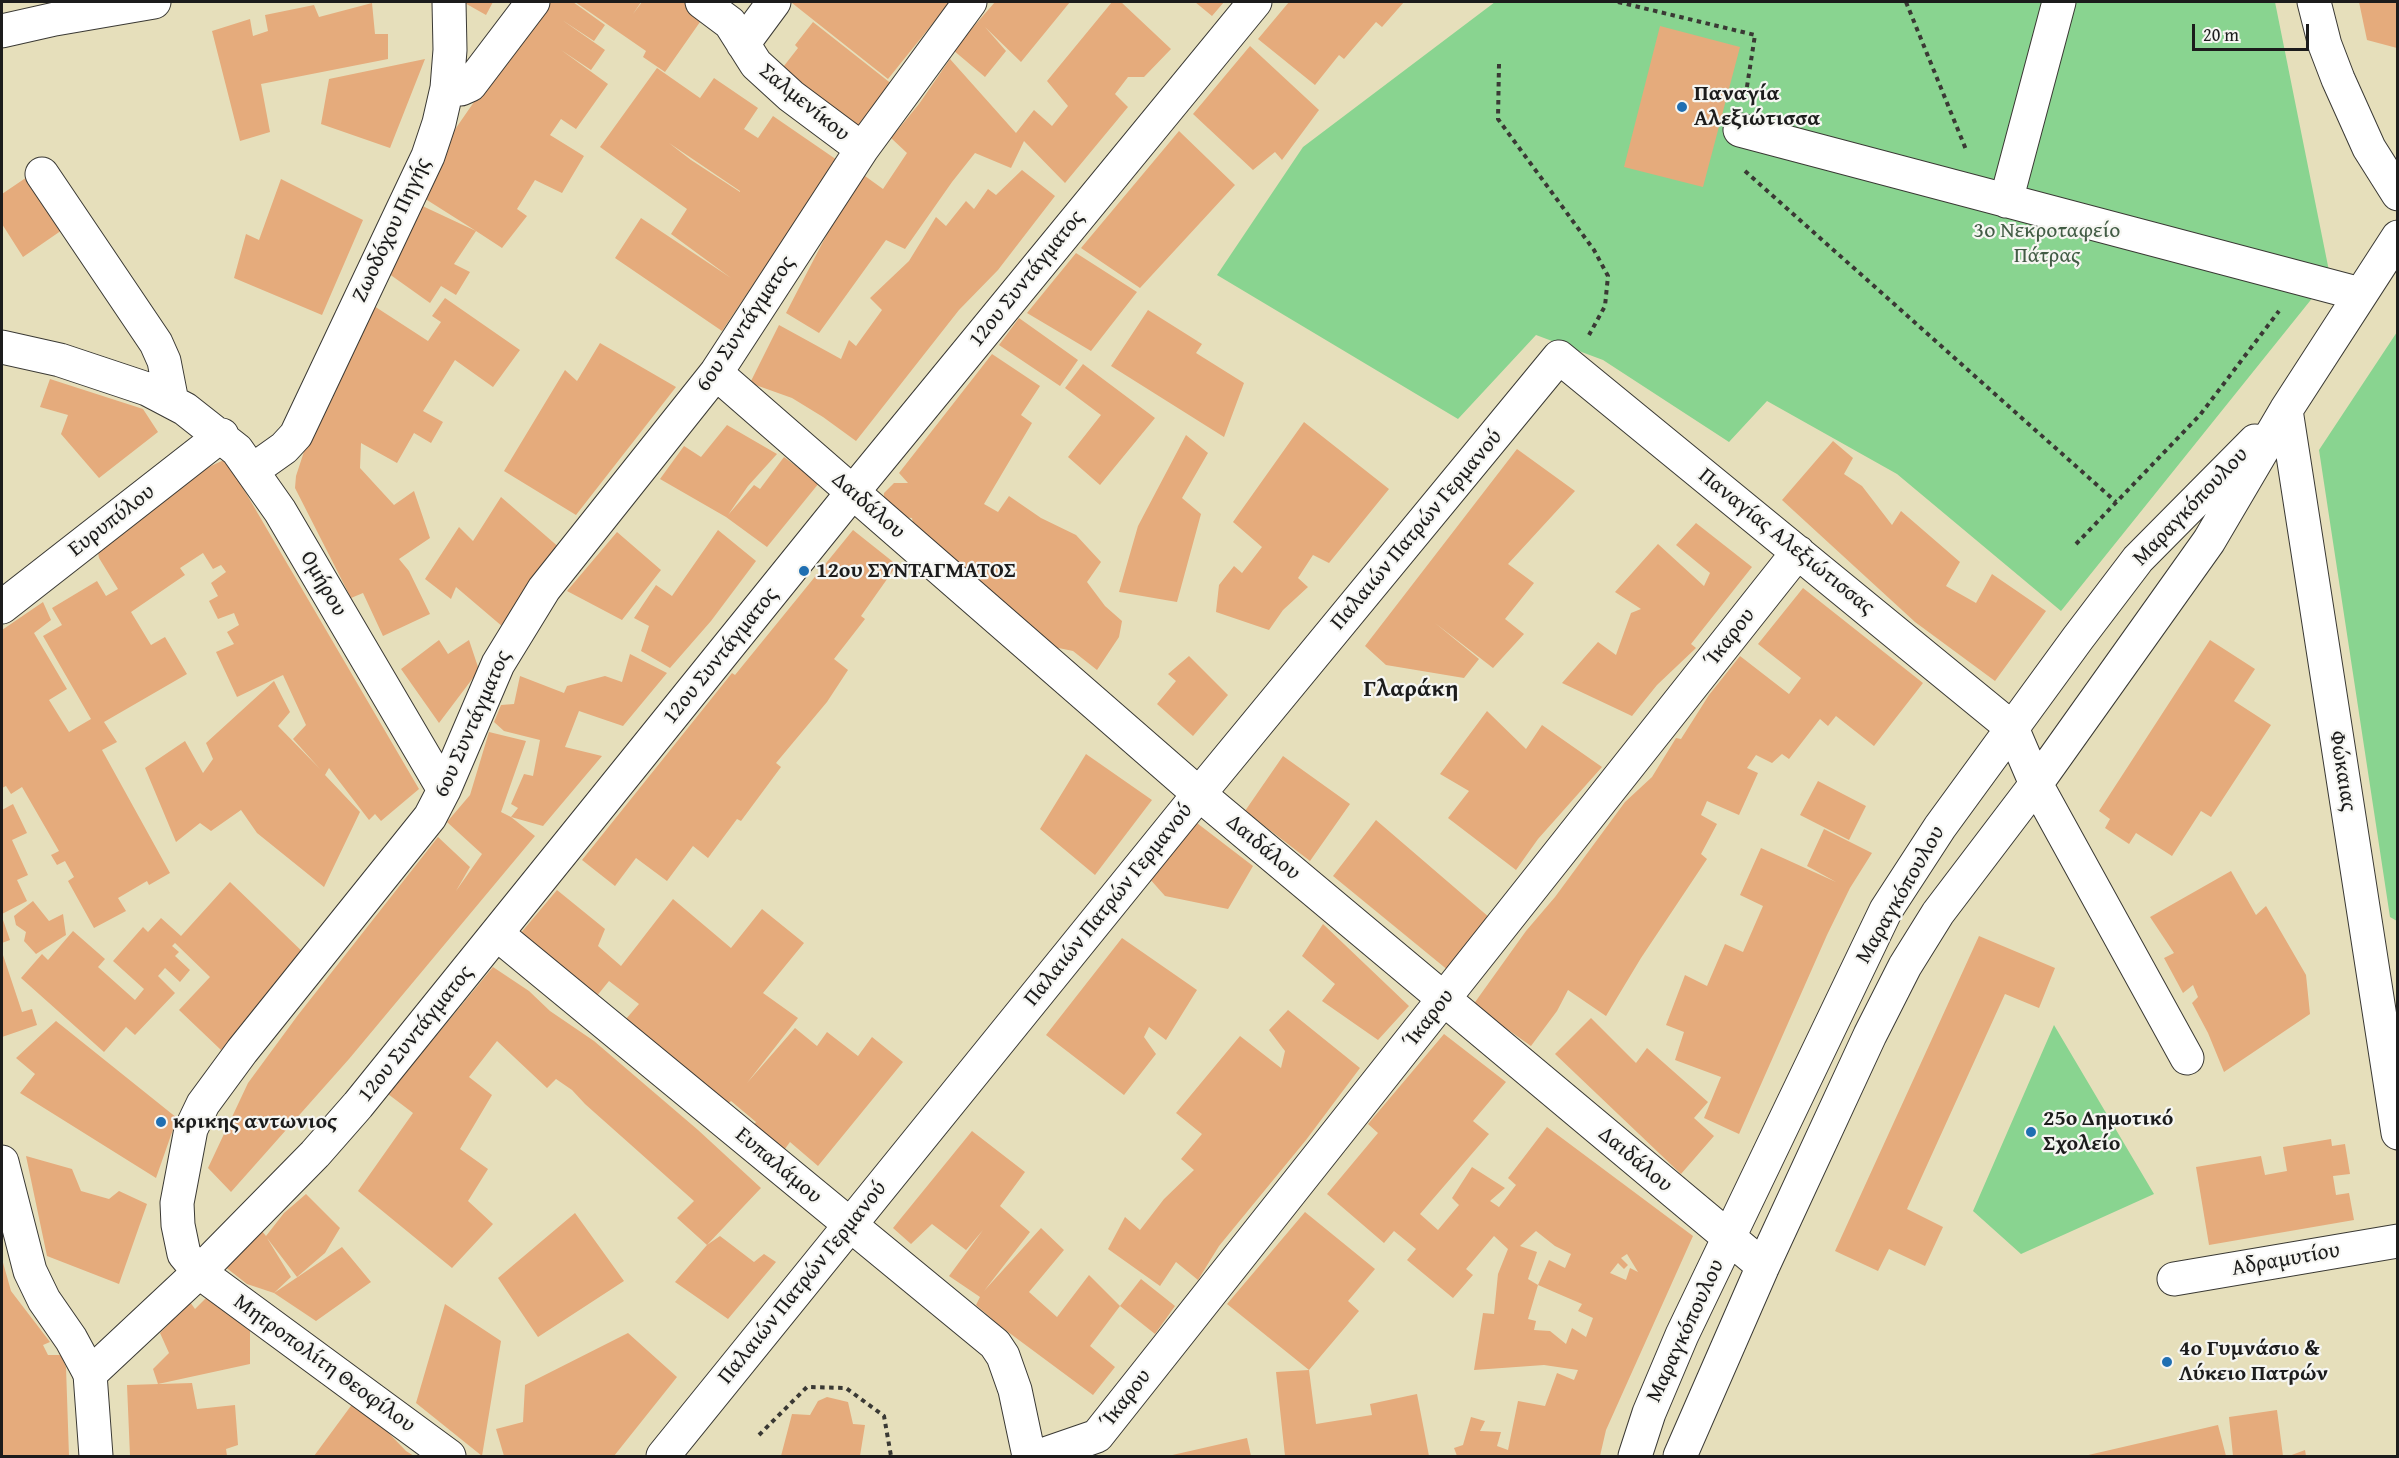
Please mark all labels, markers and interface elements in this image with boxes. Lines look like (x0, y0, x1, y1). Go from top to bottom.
scale bar (2195, 12, 2312, 50)
text: 20 m (2203, 21, 2239, 48)
street label: Σαλμενίκου (753, 58, 855, 148)
place label: Παναγία Αλεξιώτισσα (1694, 81, 1820, 132)
marker: Παναγία Αλεξιώτισσα (1675, 100, 1689, 114)
street label: Ζωοδόχου Πηγής (347, 154, 437, 306)
street label: 12ου Συντάγματος (964, 205, 1090, 353)
park label: 3o Νεκροταφείο Πάτρας (1974, 218, 2120, 270)
street label: 6ου Συντάγματος (691, 251, 801, 397)
street label: Παλαιών Πατρών Γερμανού (1325, 424, 1509, 636)
street label: Μαραγκόπουλου (2128, 442, 2254, 572)
street label: Παναγίας Αλεξιώτισσας (1693, 463, 1879, 621)
street label: Δαιδάλου (826, 467, 910, 545)
street label: Ευρυπύλου (63, 479, 161, 563)
street label: Ομήρου (294, 547, 352, 621)
place label: 12ου ΣΥΝΤΑΓΜΑΤΟΣ (816, 558, 1016, 584)
marker: 12ου ΣΥΝΤΑΓΜΑΤΟΣ (797, 564, 811, 578)
street label: 12ου Συντάγματος (658, 582, 784, 730)
street label: Ίκαρου (1699, 603, 1761, 673)
street label: 6ου Συντάγματος (429, 646, 517, 802)
district label: Γλαράκη (1364, 676, 1458, 704)
street label: Φώκαιας (2323, 729, 2361, 813)
street label: Παλαιών Πατρών Γερμανού (1019, 798, 1199, 1012)
street label: Δαιδάλου (1221, 809, 1305, 887)
street label: Μαραγκόπουλου (1851, 821, 1951, 969)
street label: 12ου Συντάγματος (353, 960, 479, 1108)
street label: Ίκαρου (1398, 984, 1460, 1054)
place label: 25ο Δημοτικό Σχολείο (2043, 1106, 2174, 1158)
place label: κρικης αντωνιος (173, 1109, 337, 1135)
marker: κρικης αντωνιος (154, 1115, 168, 1129)
street label: Δαιδάλου (1593, 1121, 1677, 1199)
street label: Ευπαλάμου (729, 1122, 827, 1210)
marker: 25ο Δημοτικό Σχολείο (2024, 1125, 2038, 1139)
street label: Παλαιών Πατρών Γερμανού (713, 1176, 893, 1390)
street label: Αδραμυτίου (2230, 1238, 2342, 1282)
street label: Μαραγκόπουλου (1641, 1255, 1731, 1407)
street label: Μητροπολίτη Θεοφίλου (228, 1289, 420, 1439)
place label: 4ο Γυμνάσιο & Λύκειο Πατρών (2179, 1336, 2328, 1388)
marker: 4ο Γυμνάσιο & Λύκειο Πατρών (2160, 1355, 2174, 1369)
street label: Ίκαρου (1095, 1364, 1157, 1434)

